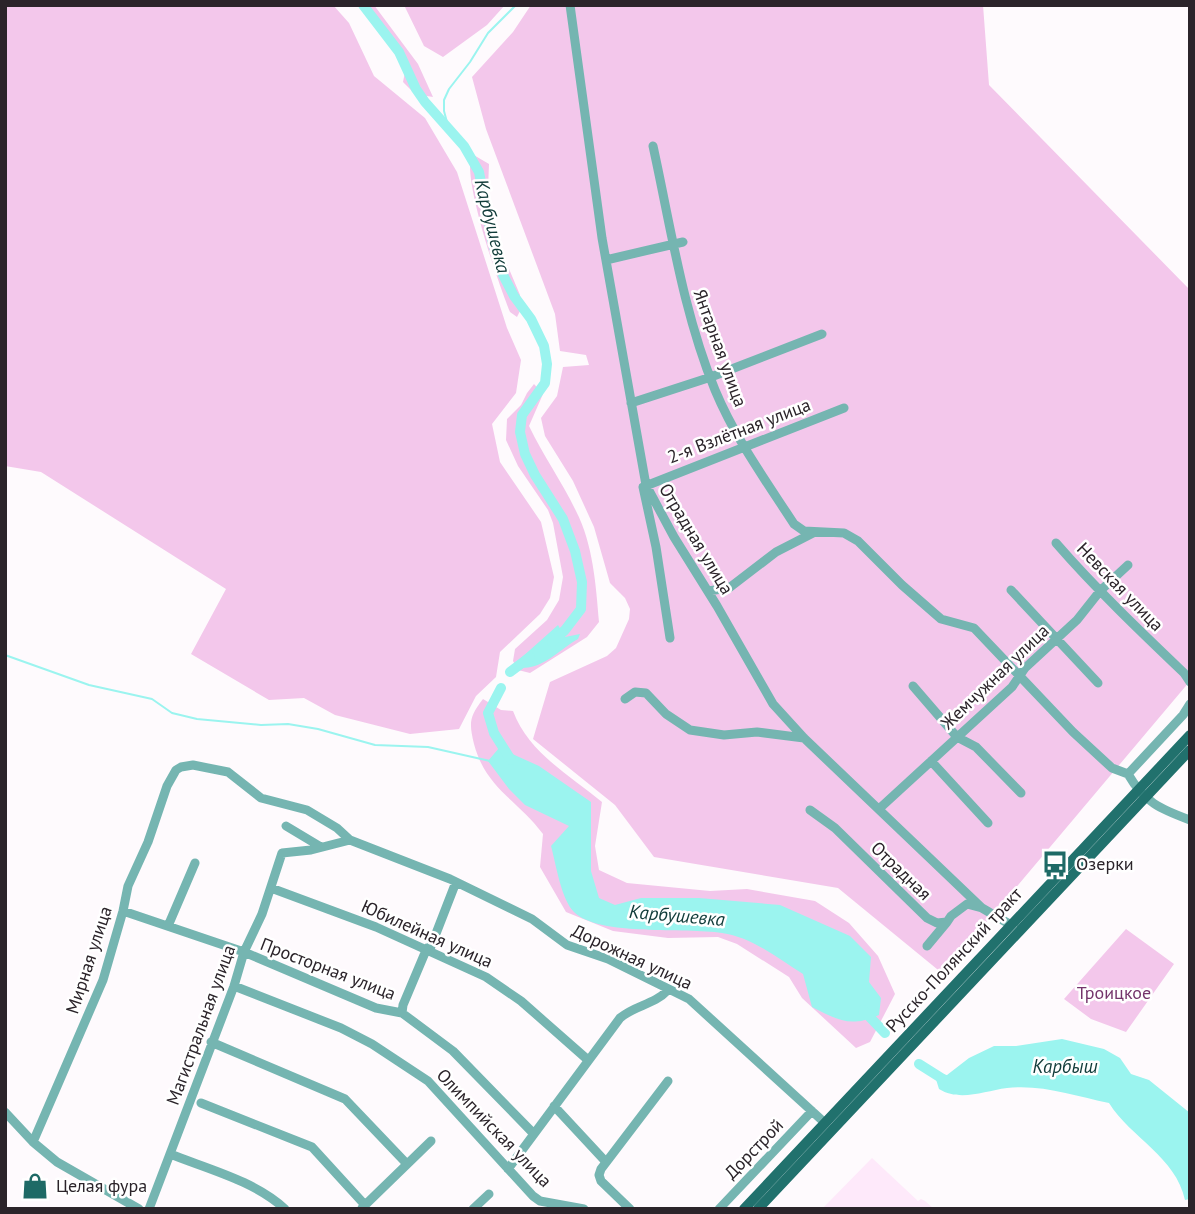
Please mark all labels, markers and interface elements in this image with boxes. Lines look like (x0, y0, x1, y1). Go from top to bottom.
water label: Карбушевка (470, 177, 516, 276)
street label: Янтарная улица (689, 286, 752, 410)
street label: 2-я Взлётная улица (664, 393, 814, 468)
street label: Отрадная улица (654, 479, 739, 599)
street label: Невская улица (1072, 537, 1169, 636)
street label: Жемчужная улица (935, 619, 1054, 735)
street label: Отрадная (866, 836, 936, 905)
bus stop icon: Озерки (1040, 849, 1070, 879)
place label: Озерки (1076, 852, 1134, 875)
street label: Русско-Полянский тракт (881, 882, 1027, 1037)
street label: Юбилейная улица (358, 894, 496, 973)
water label: Карбушевка (628, 899, 727, 931)
street label: Мирная улица (60, 903, 117, 1016)
street label: Дорожная улица (568, 919, 696, 994)
street label: Просторная улица (257, 932, 399, 1005)
street label: Магистральная улица (161, 942, 240, 1108)
park label: Троицкое (1077, 981, 1151, 1004)
water label: Карбыш (1032, 1054, 1098, 1078)
street label: Олимпийская улица (432, 1063, 557, 1192)
street label: Дорстрой (719, 1114, 788, 1184)
shop icon: Целая фура (20, 1171, 50, 1201)
place label: Целая фура (56, 1174, 147, 1197)

